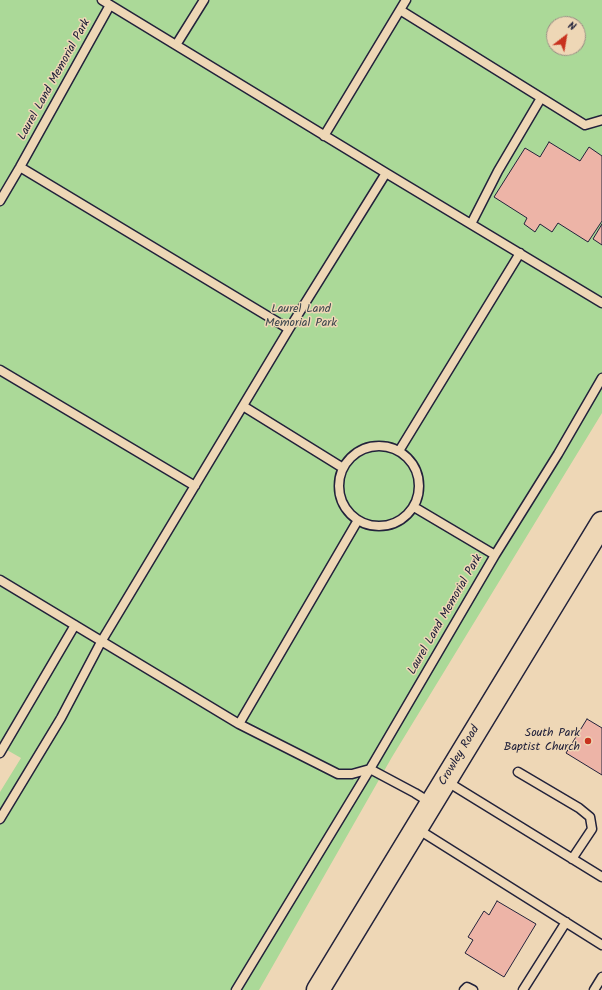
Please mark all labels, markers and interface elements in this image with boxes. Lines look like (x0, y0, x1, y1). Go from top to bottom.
north arrow (546, 16, 586, 56)
street label: Laurel Land Memorial Park (16, 17, 94, 143)
text: N (564, 17, 579, 36)
park label: Laurel Land Memorial Park (265, 303, 337, 331)
street label: Laurel Land Memorial Park (406, 552, 486, 678)
street label: Crowley Road (436, 723, 484, 789)
place label: South Park Baptist Church (504, 727, 580, 755)
marker: South Park Baptist Church (583, 736, 593, 746)

